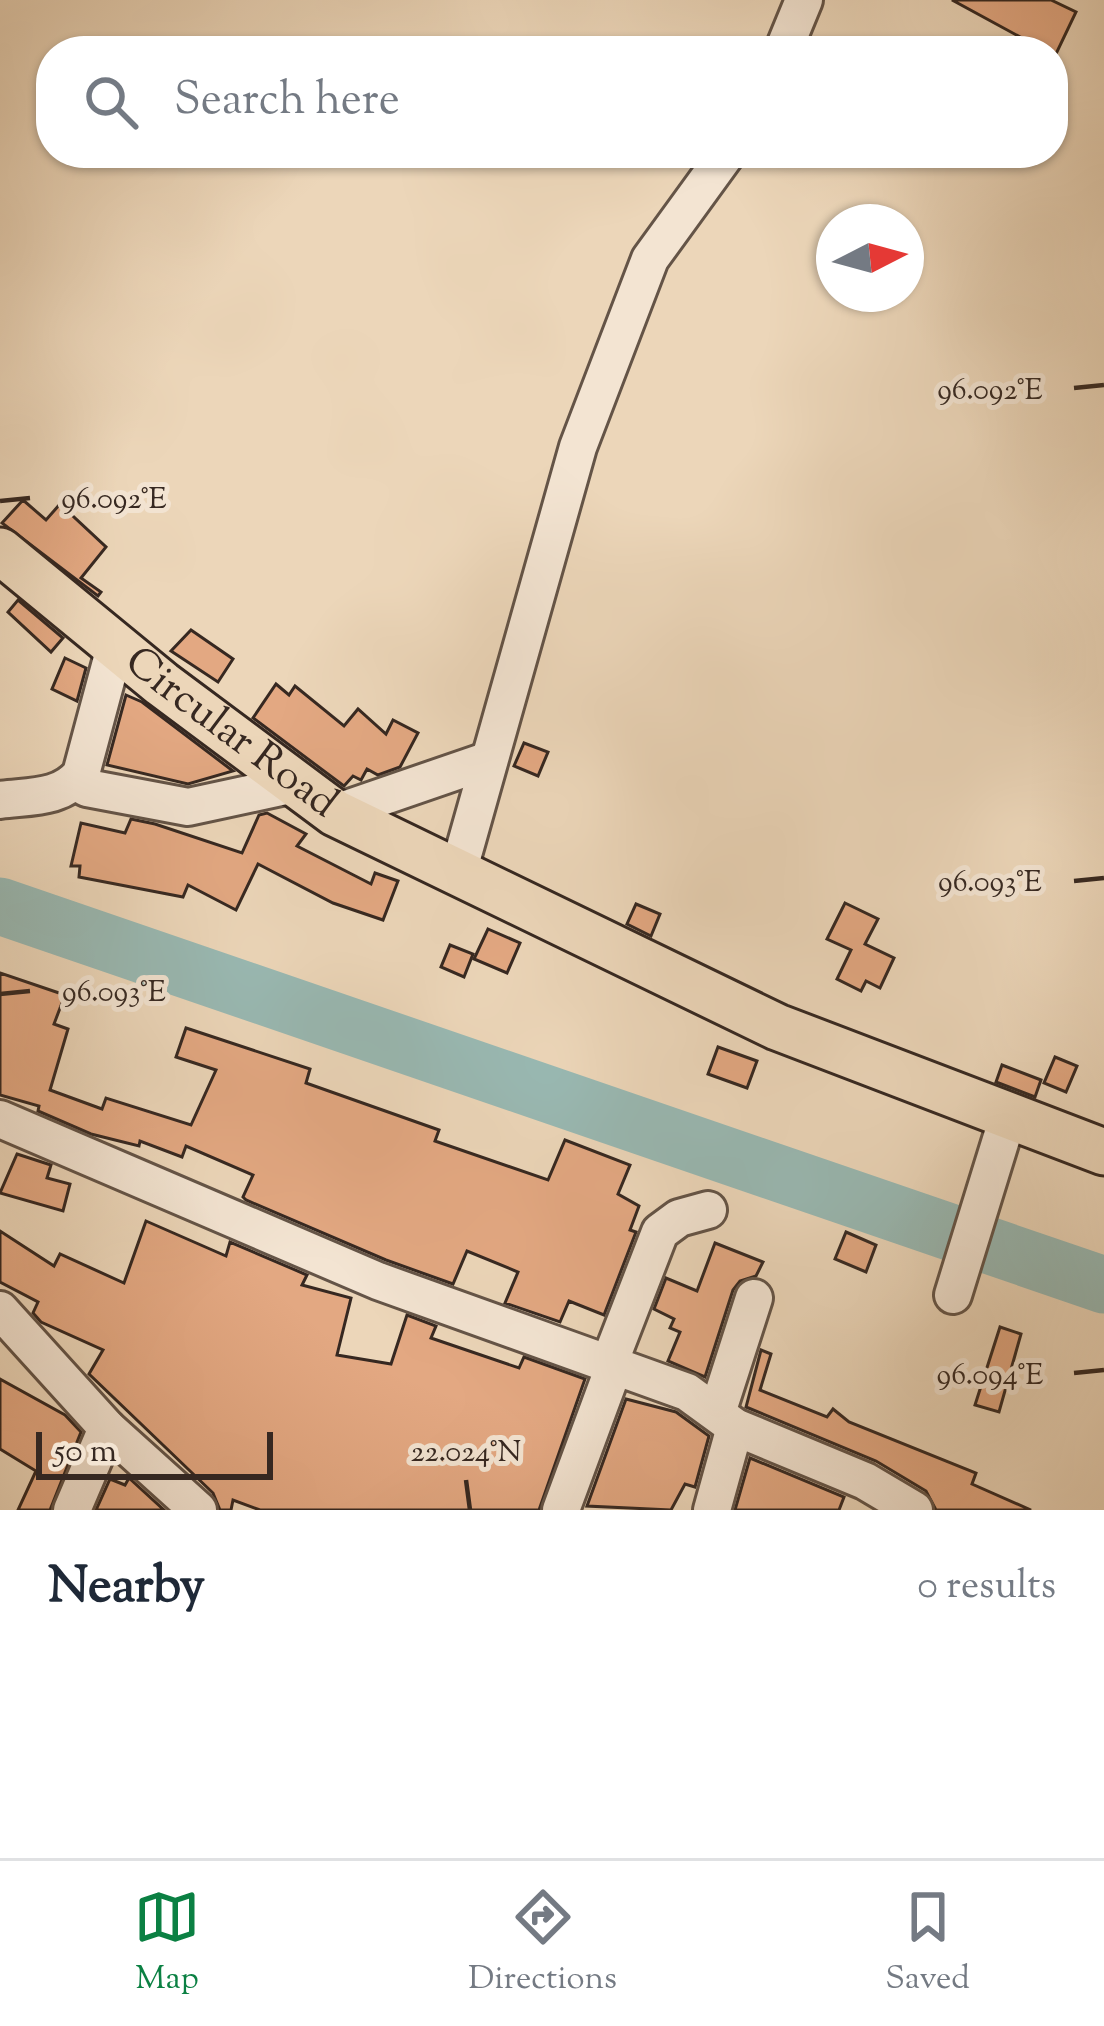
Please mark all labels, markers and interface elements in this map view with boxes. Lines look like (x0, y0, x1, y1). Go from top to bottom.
search box (36, 36, 1068, 168)
icon: search (78, 69, 144, 135)
text: Search here (174, 70, 400, 135)
north arrow (816, 204, 924, 312)
text: 96.092°E (937, 370, 1043, 413)
text: 96.092°E (61, 479, 167, 522)
street label: Circular Road (110, 634, 349, 834)
text: 96.093°E (938, 862, 1042, 905)
text: 96.093°E (62, 972, 166, 1015)
text: 96.094°E (937, 1355, 1043, 1398)
scale bar (36, 1426, 273, 1479)
text: 50 m (54, 1429, 117, 1477)
text: 22.024°N (411, 1432, 522, 1475)
text: Nearby (48, 1552, 205, 1625)
text: 0 results (917, 1560, 1056, 1616)
tab: Map (134, 1884, 200, 2004)
tab: Directions (468, 1884, 617, 2004)
tab: Saved (885, 1884, 970, 2004)

